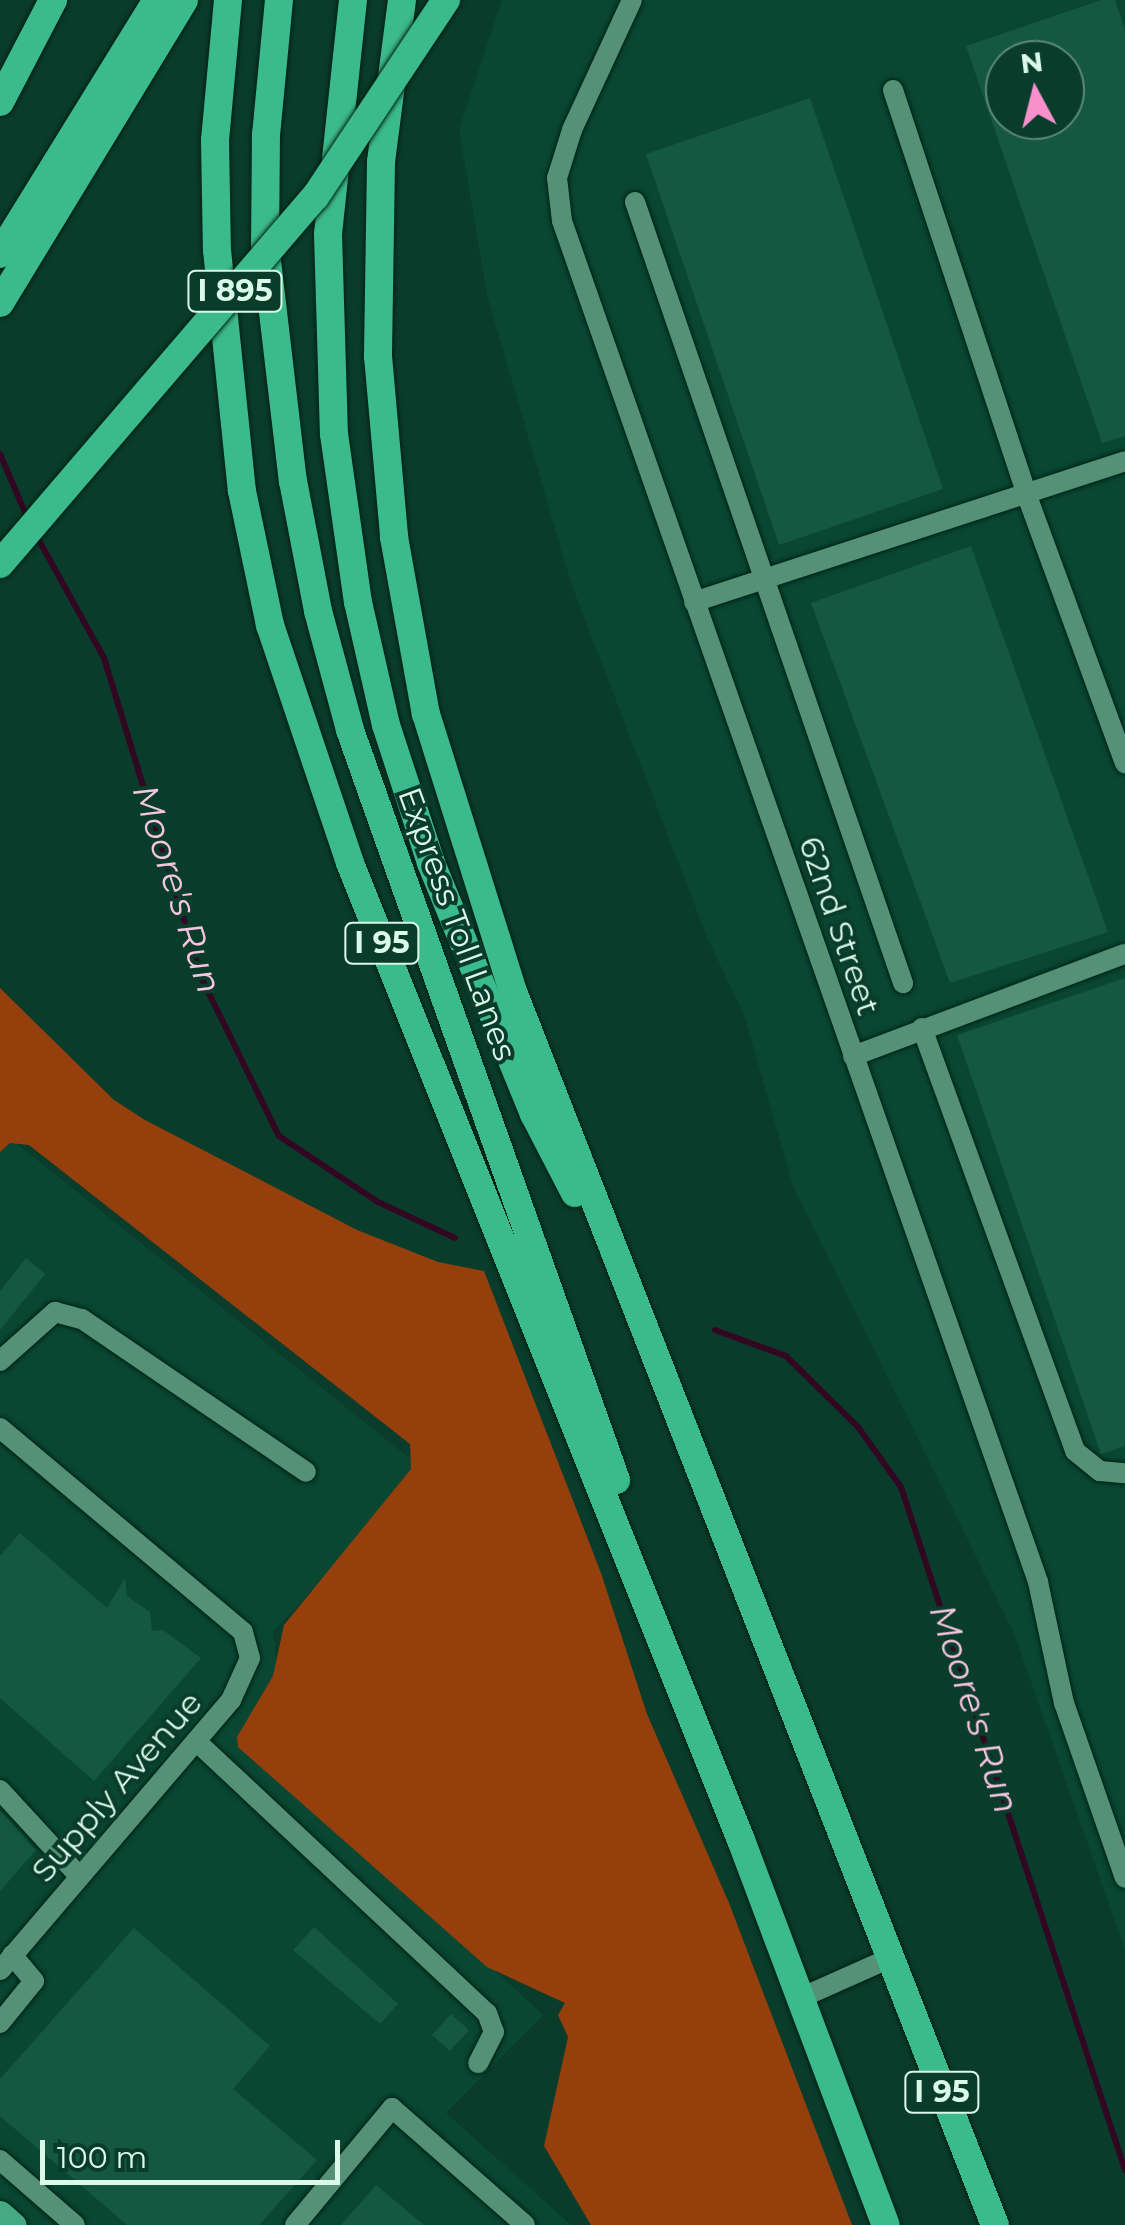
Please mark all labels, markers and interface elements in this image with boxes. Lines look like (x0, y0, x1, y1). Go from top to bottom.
north arrow (985, 40, 1085, 140)
text: N (1018, 44, 1045, 80)
road number: I 895 (185, 266, 285, 316)
water label: Moore's Run (124, 779, 230, 999)
street label: Express Toll Lanes (390, 782, 524, 1066)
street label: 62nd Street (791, 832, 887, 1020)
road number: I 95 (342, 918, 422, 968)
water label: Moore's Run (921, 1599, 1027, 1819)
street label: Supply Avenue (24, 1684, 210, 1890)
road number: I 95 (902, 2067, 982, 2117)
scale bar (45, 2120, 345, 2182)
text: 100 m (57, 2139, 147, 2176)

